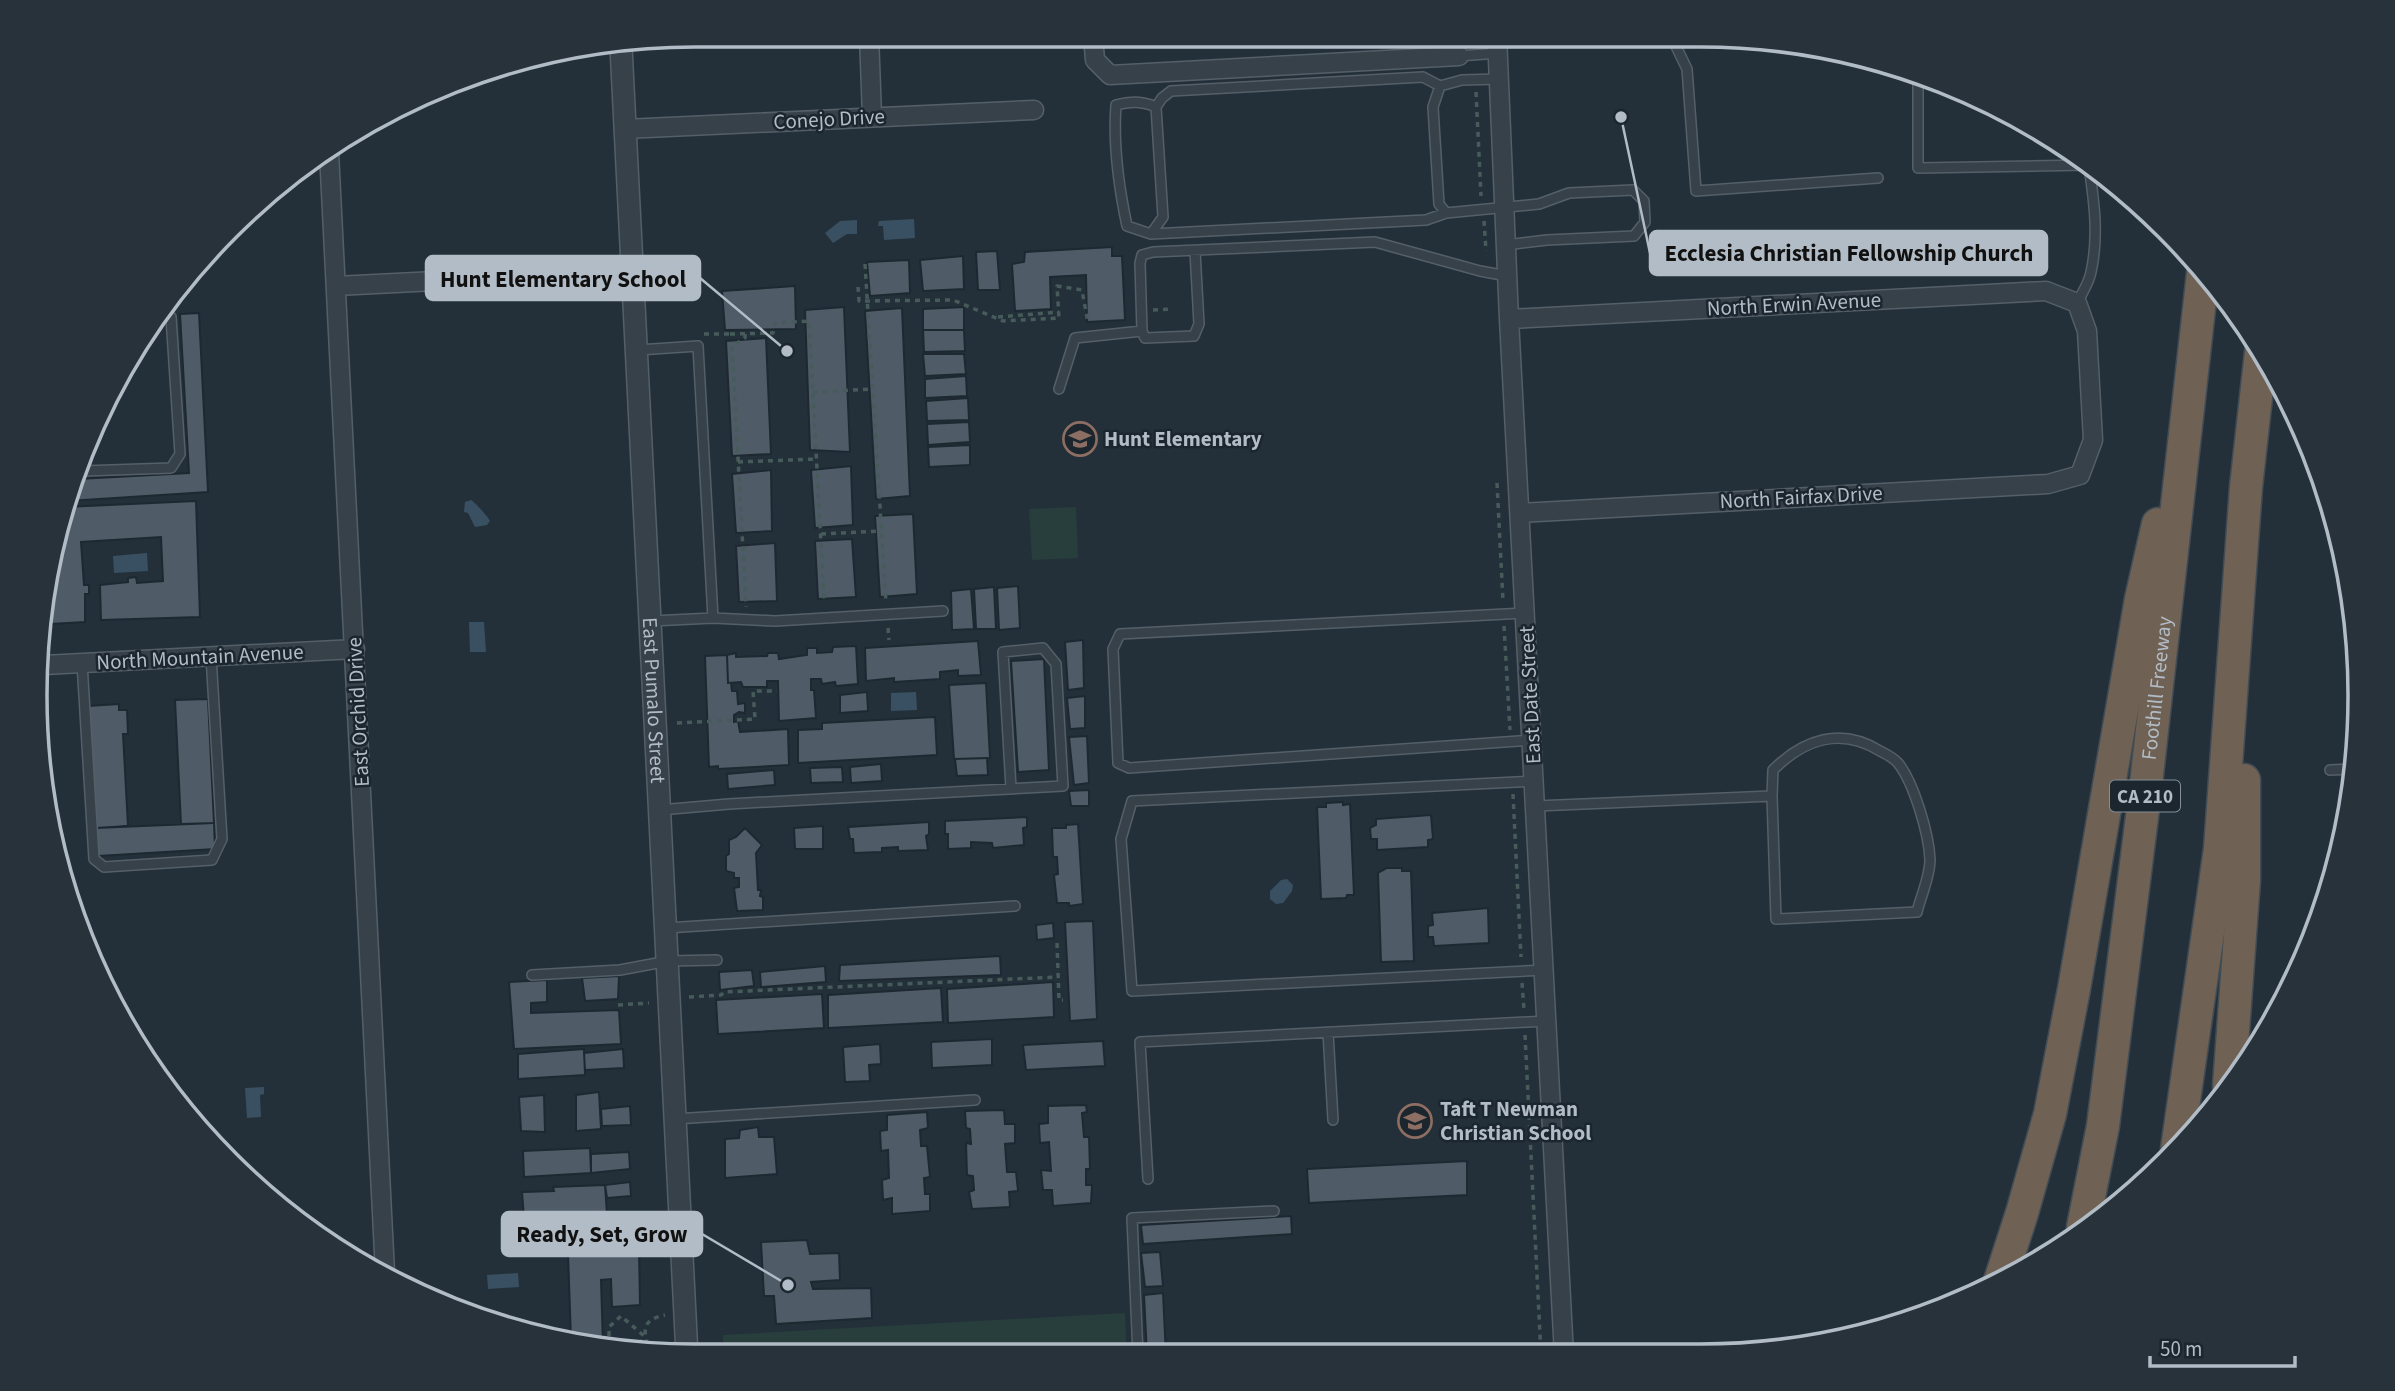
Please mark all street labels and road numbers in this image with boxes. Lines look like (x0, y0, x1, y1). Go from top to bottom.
street label: Conejo Drive (773, 101, 885, 137)
street label: North Erwin Avenue (1706, 284, 1882, 324)
street label: North Fairfax Drive (1719, 478, 1883, 516)
street label: Foothill Freeway (2134, 615, 2180, 762)
street label: East Pumalo Street (635, 616, 673, 784)
street label: East Date Street (1511, 625, 1549, 765)
street label: East Orchid Drive (339, 636, 377, 788)
street label: North Mountain Avenue (96, 637, 304, 677)
road number: CA 210 (2110, 780, 2180, 811)

